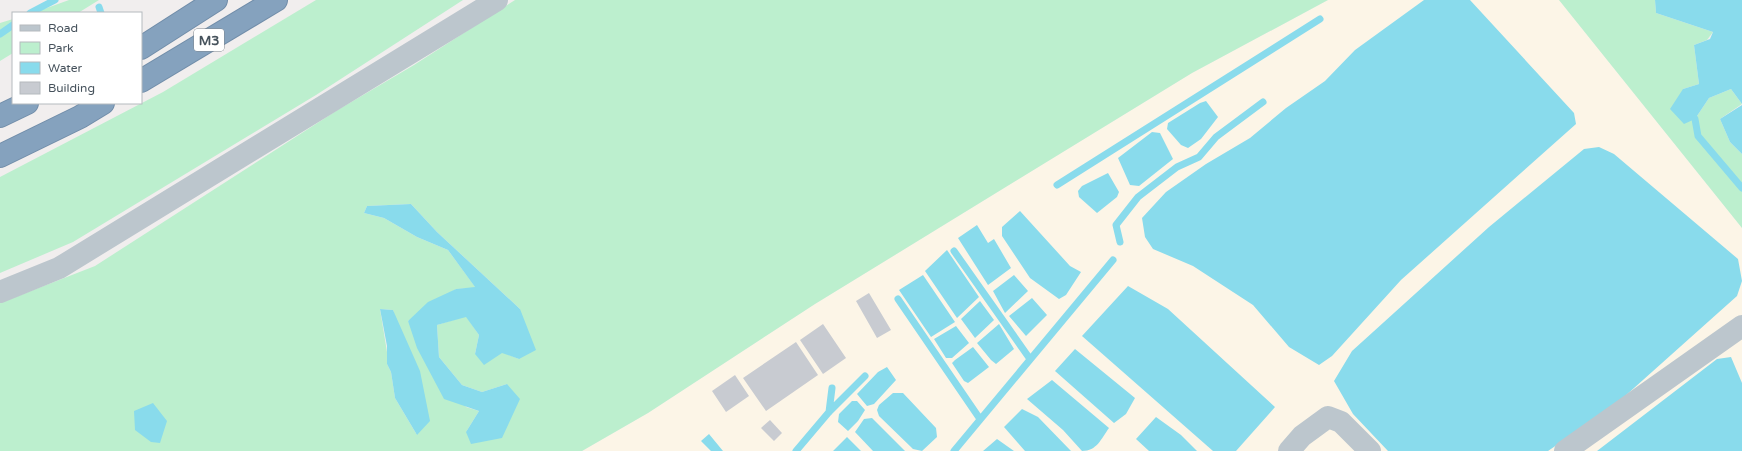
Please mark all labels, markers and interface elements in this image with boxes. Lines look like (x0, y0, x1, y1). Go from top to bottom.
legend (12, 12, 142, 104)
text: Road (48, 21, 78, 35)
road number: M3 (194, 29, 224, 51)
text: Park (48, 41, 74, 55)
text: Water (48, 61, 83, 75)
text: Building (48, 81, 95, 95)

